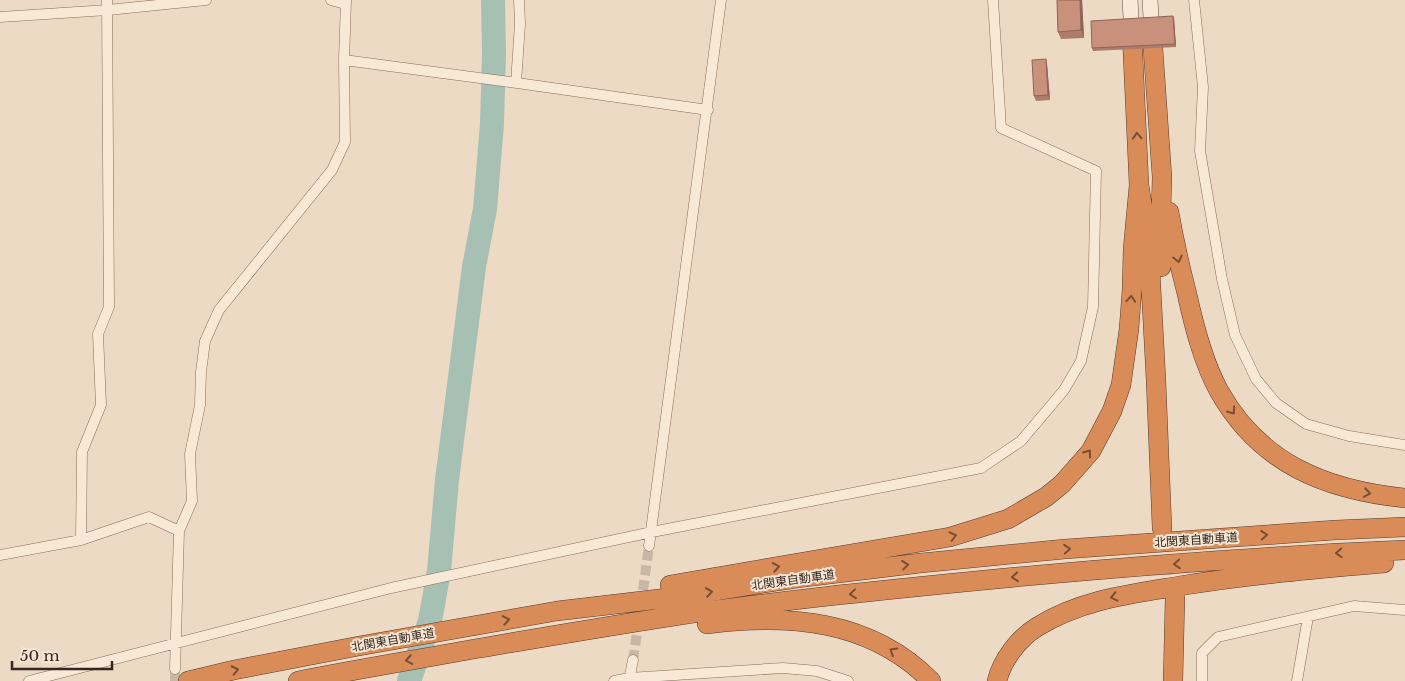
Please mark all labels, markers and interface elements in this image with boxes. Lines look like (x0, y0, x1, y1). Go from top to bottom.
one-way arrow (1132, 132, 1142, 140)
one-way arrow (1173, 254, 1183, 263)
one-way arrow (1125, 295, 1136, 303)
one-way arrow (1226, 405, 1236, 414)
one-way arrow (1082, 449, 1091, 459)
one-way arrow (1363, 487, 1372, 497)
street label: 北関東自動車道 (1154, 529, 1238, 550)
one-way arrow (1260, 530, 1268, 541)
one-way arrow (949, 531, 958, 542)
one-way arrow (1063, 543, 1071, 554)
one-way arrow (1335, 548, 1343, 559)
one-way arrow (1172, 558, 1180, 569)
one-way arrow (901, 560, 909, 571)
one-way arrow (772, 562, 780, 572)
street label: 北関東自動車道 (750, 566, 836, 593)
one-way arrow (1010, 571, 1018, 582)
one-way arrow (705, 587, 714, 597)
one-way arrow (849, 588, 857, 599)
one-way arrow (1109, 591, 1118, 602)
one-way arrow (502, 615, 510, 625)
street label: 北関東自動車道 (350, 625, 436, 654)
scale bar (12, 638, 112, 670)
text: 50 m (20, 646, 60, 665)
one-way arrow (890, 647, 899, 657)
one-way arrow (405, 655, 413, 665)
one-way arrow (231, 665, 240, 676)

